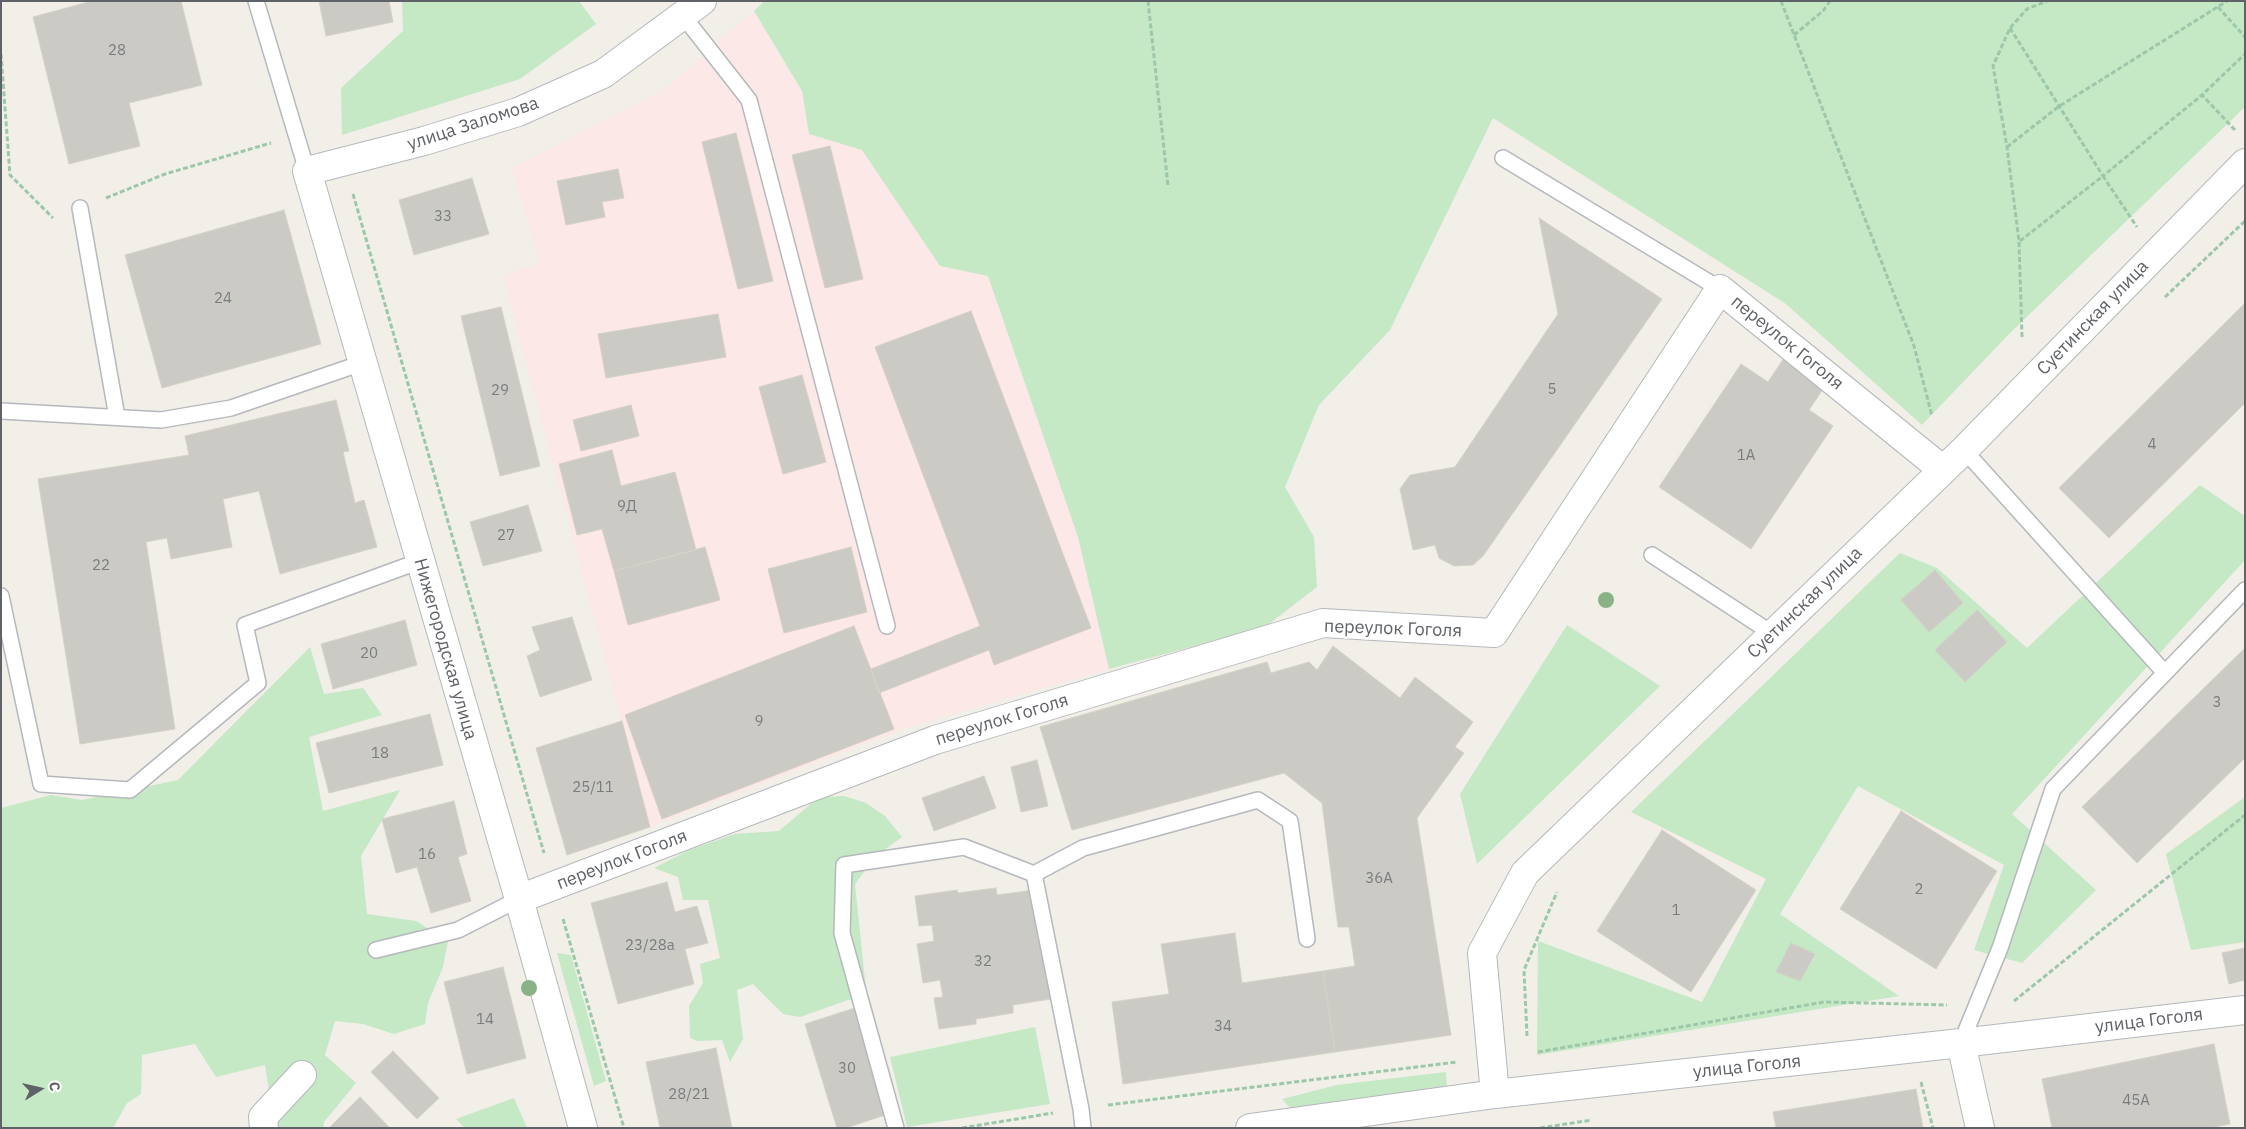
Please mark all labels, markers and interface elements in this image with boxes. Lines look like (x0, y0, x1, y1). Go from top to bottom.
house number: 28 (108, 42, 126, 60)
street label: улица Заломова (405, 93, 541, 155)
house number: 33 (434, 208, 452, 226)
street label: Суетинская улица (2033, 256, 2153, 380)
house number: 24 (214, 290, 232, 308)
street label: переулок Гоголя (1727, 291, 1847, 395)
house number: 5 (1548, 381, 1556, 399)
house number: 29 (491, 382, 509, 400)
house number: 4 (2148, 436, 2156, 454)
house number: 1А (1737, 447, 1755, 465)
house number: 9Д (617, 498, 637, 516)
house number: 27 (497, 527, 515, 545)
street label: Суетинская улица (1743, 543, 1867, 663)
street label: Нижегородская улица (409, 556, 481, 742)
house number: 22 (92, 557, 110, 575)
street label: переулок Гоголя (1324, 616, 1462, 642)
house number: 20 (360, 645, 378, 663)
street label: переулок Гоголя (933, 689, 1071, 751)
house number: 3 (2213, 694, 2221, 712)
house number: 9 (755, 713, 763, 731)
house number: 18 (371, 745, 389, 763)
house number: 25/11 (572, 779, 614, 797)
street label: переулок Гоголя (554, 825, 690, 895)
house number: 16 (418, 846, 436, 864)
house number: 36А (1365, 870, 1393, 888)
house number: 2 (1915, 881, 1923, 899)
house number: 1 (1672, 902, 1680, 920)
house number: 23/28а (625, 937, 675, 955)
house number: 32 (974, 953, 992, 971)
street label: улица Гоголя (2094, 1004, 2204, 1038)
house number: 14 (476, 1011, 494, 1029)
house number: 34 (1214, 1018, 1232, 1036)
street label: улица Гоголя (1692, 1051, 1802, 1083)
house number: 30 (838, 1060, 856, 1078)
north arrow (15, 1064, 65, 1114)
text: С (45, 1080, 64, 1092)
house number: 28/21 (668, 1086, 710, 1104)
house number: 45А (2122, 1092, 2150, 1110)

